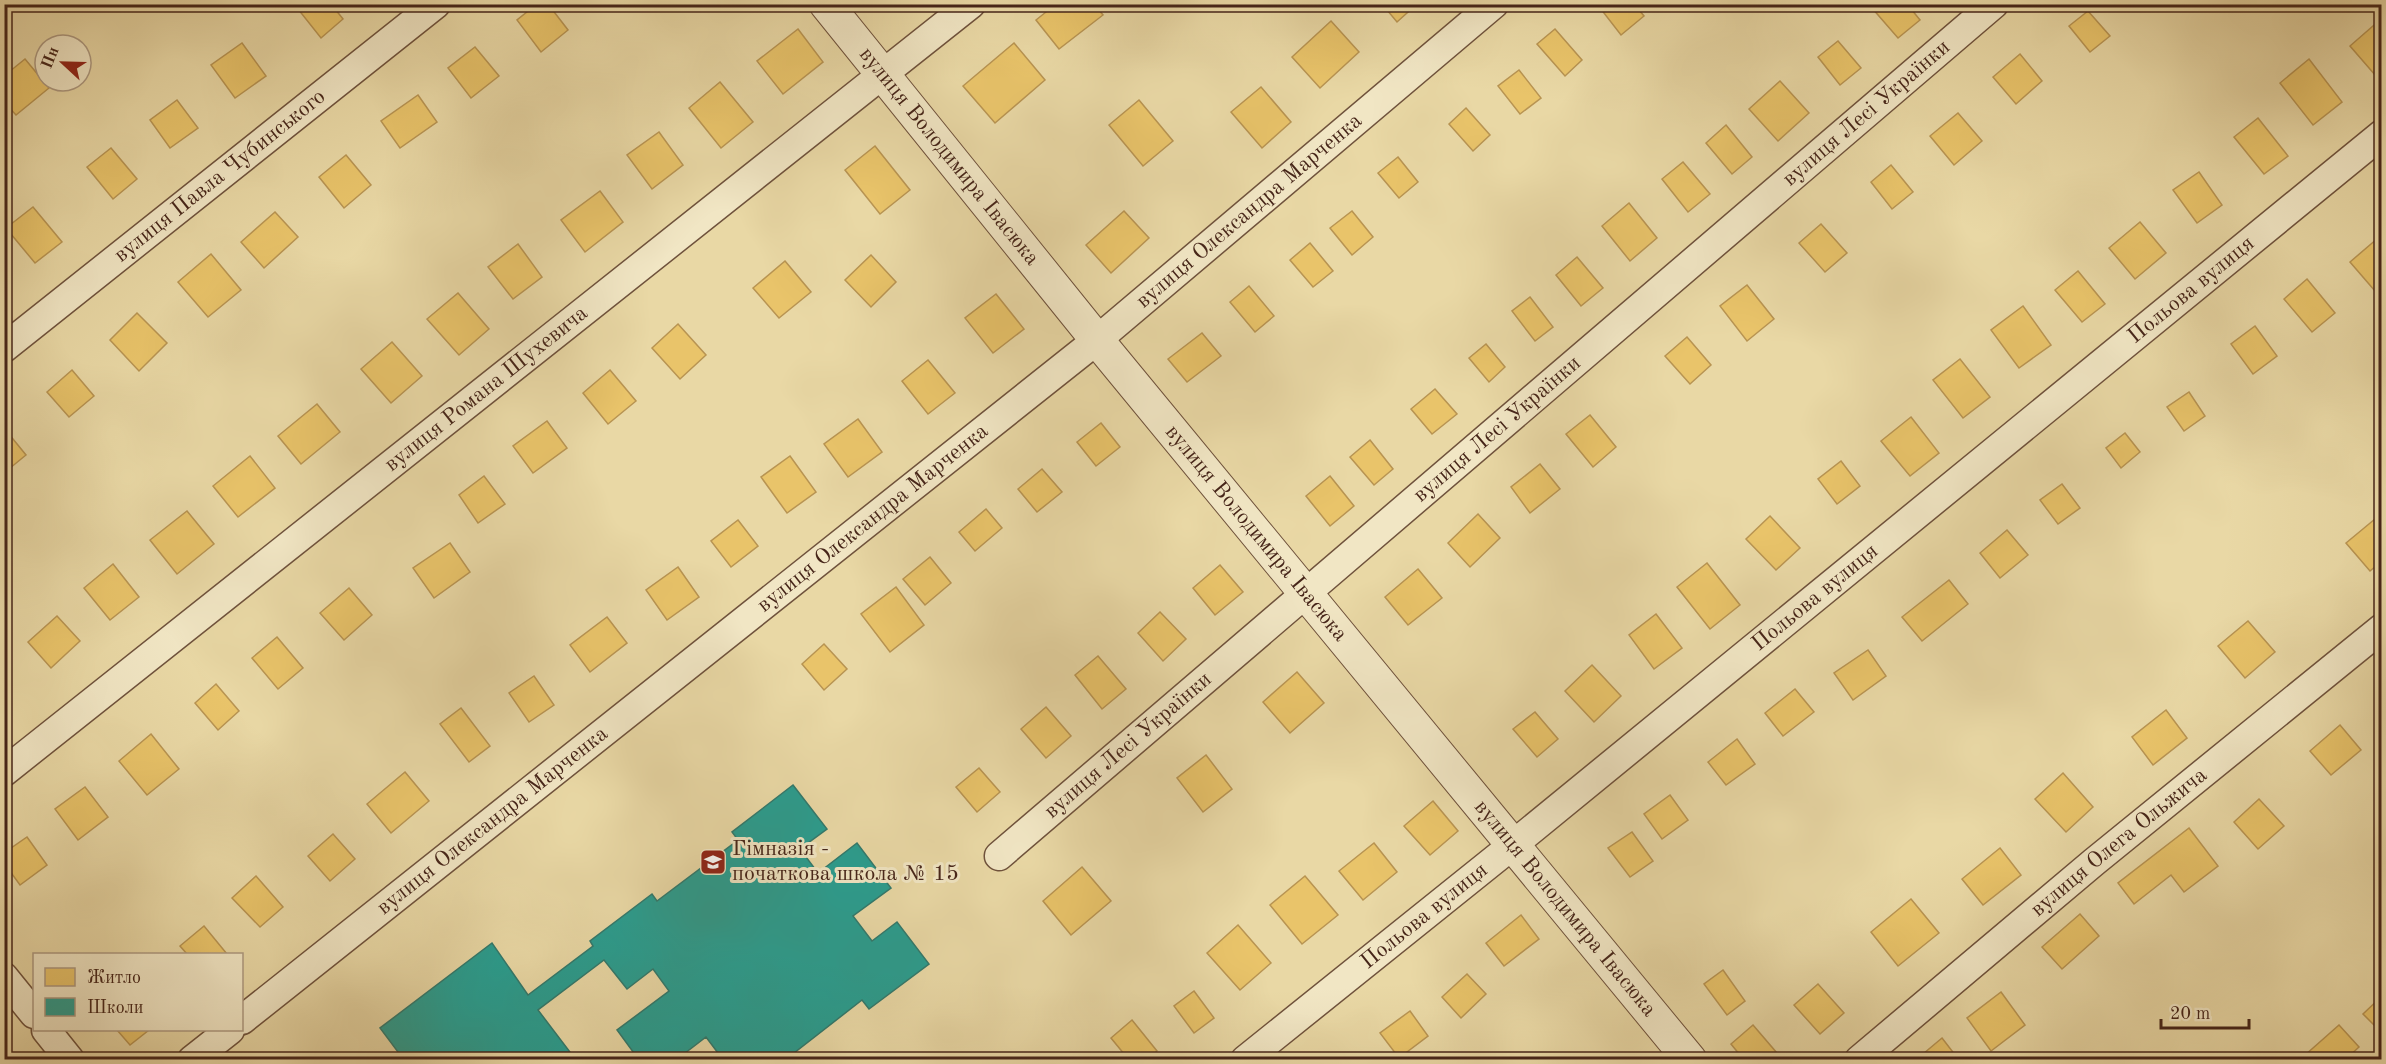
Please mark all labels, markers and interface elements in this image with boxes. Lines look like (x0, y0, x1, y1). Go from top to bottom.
north arrow (33, 33, 93, 93)
street label: вулиця Лесі Українки (1779, 36, 1954, 191)
street label: вулиця Володимира Івасюка (855, 43, 1043, 270)
text: Пн (39, 45, 62, 71)
street label: вулиця Павла Чубинського (110, 85, 330, 267)
street label: вулиця Олександра Марченка (1132, 110, 1366, 313)
street label: Польова вулиця (2124, 232, 2258, 348)
street label: вулиця Романа Шухевича (381, 302, 592, 476)
street label: вулиця Лесі Українки (1410, 352, 1585, 507)
street label: вулиця Олександра Марченка (753, 420, 993, 617)
street label: вулиця Володимира Івасюка (1161, 421, 1351, 646)
street label: Польова вулиця (1748, 540, 1882, 655)
street label: вулиця Лесі Українки (1040, 668, 1216, 823)
street label: вулиця Олександра Марченка (373, 722, 612, 919)
street label: вулиця Олега Ольжича (2027, 764, 2211, 921)
street label: вулиця Володимира Івасюка (1470, 796, 1660, 1021)
place label: Гімназія - початкова школа № 15 (732, 838, 959, 885)
school or university icon: Гімназія - початкова школа № 15 (698, 847, 728, 877)
street label: Польова вулиця (1357, 859, 1492, 973)
legend (33, 953, 243, 1031)
text: Житло (87, 969, 141, 987)
scale bar (2161, 992, 2250, 1030)
text: Школи (87, 999, 144, 1017)
text: 20 m (2170, 1005, 2210, 1023)

